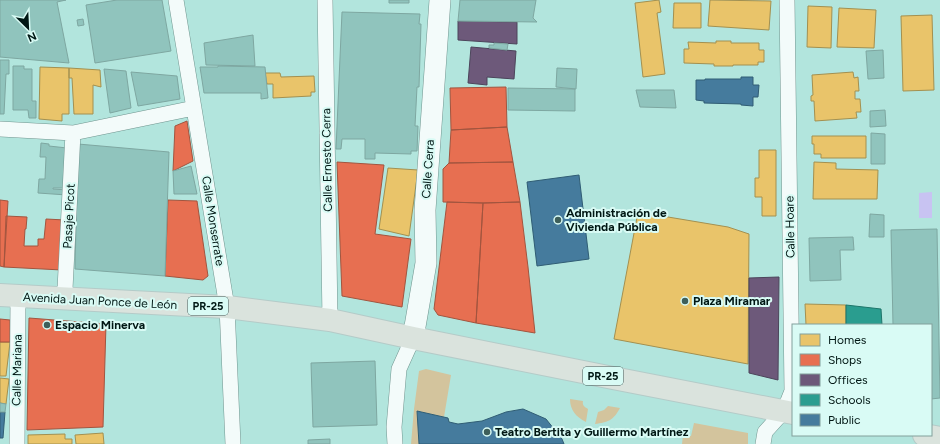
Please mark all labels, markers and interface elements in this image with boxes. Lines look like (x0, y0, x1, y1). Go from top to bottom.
north arrow (8, 8, 48, 48)
text: N (25, 29, 38, 44)
street label: Calle Ernesto Cerra (319, 108, 335, 212)
street label: Calle Cerra (419, 139, 437, 199)
street label: Calle Monserrate (199, 175, 227, 267)
street label: Pasaje Picot (60, 183, 78, 249)
street label: Calle Hoare (782, 195, 798, 258)
place label: Administración de Vivienda Pública (566, 206, 667, 234)
marker: Administración de Vivienda Pública (553, 215, 563, 225)
street label: Avenida Juan Ponce de León (23, 290, 178, 312)
place label: Plaza Miramar (693, 294, 771, 308)
marker: Plaza Miramar (680, 296, 690, 306)
road number: PR-25 (188, 297, 228, 315)
place label: Espacio Minerva (55, 318, 145, 332)
marker: Espacio Minerva (42, 320, 52, 330)
legend (792, 324, 932, 436)
text: Homes (828, 333, 867, 347)
street label: Calle Mariana (9, 334, 25, 406)
text: Shops (828, 353, 862, 367)
road number: PR-25 (583, 367, 623, 385)
text: Offices (828, 373, 868, 387)
text: Schools (828, 393, 871, 407)
text: Public (828, 413, 861, 427)
place label: Teatro Bertita y Guillermo Martínez (495, 425, 689, 439)
marker: Teatro Bertita y Guillermo Martínez (482, 427, 492, 437)

